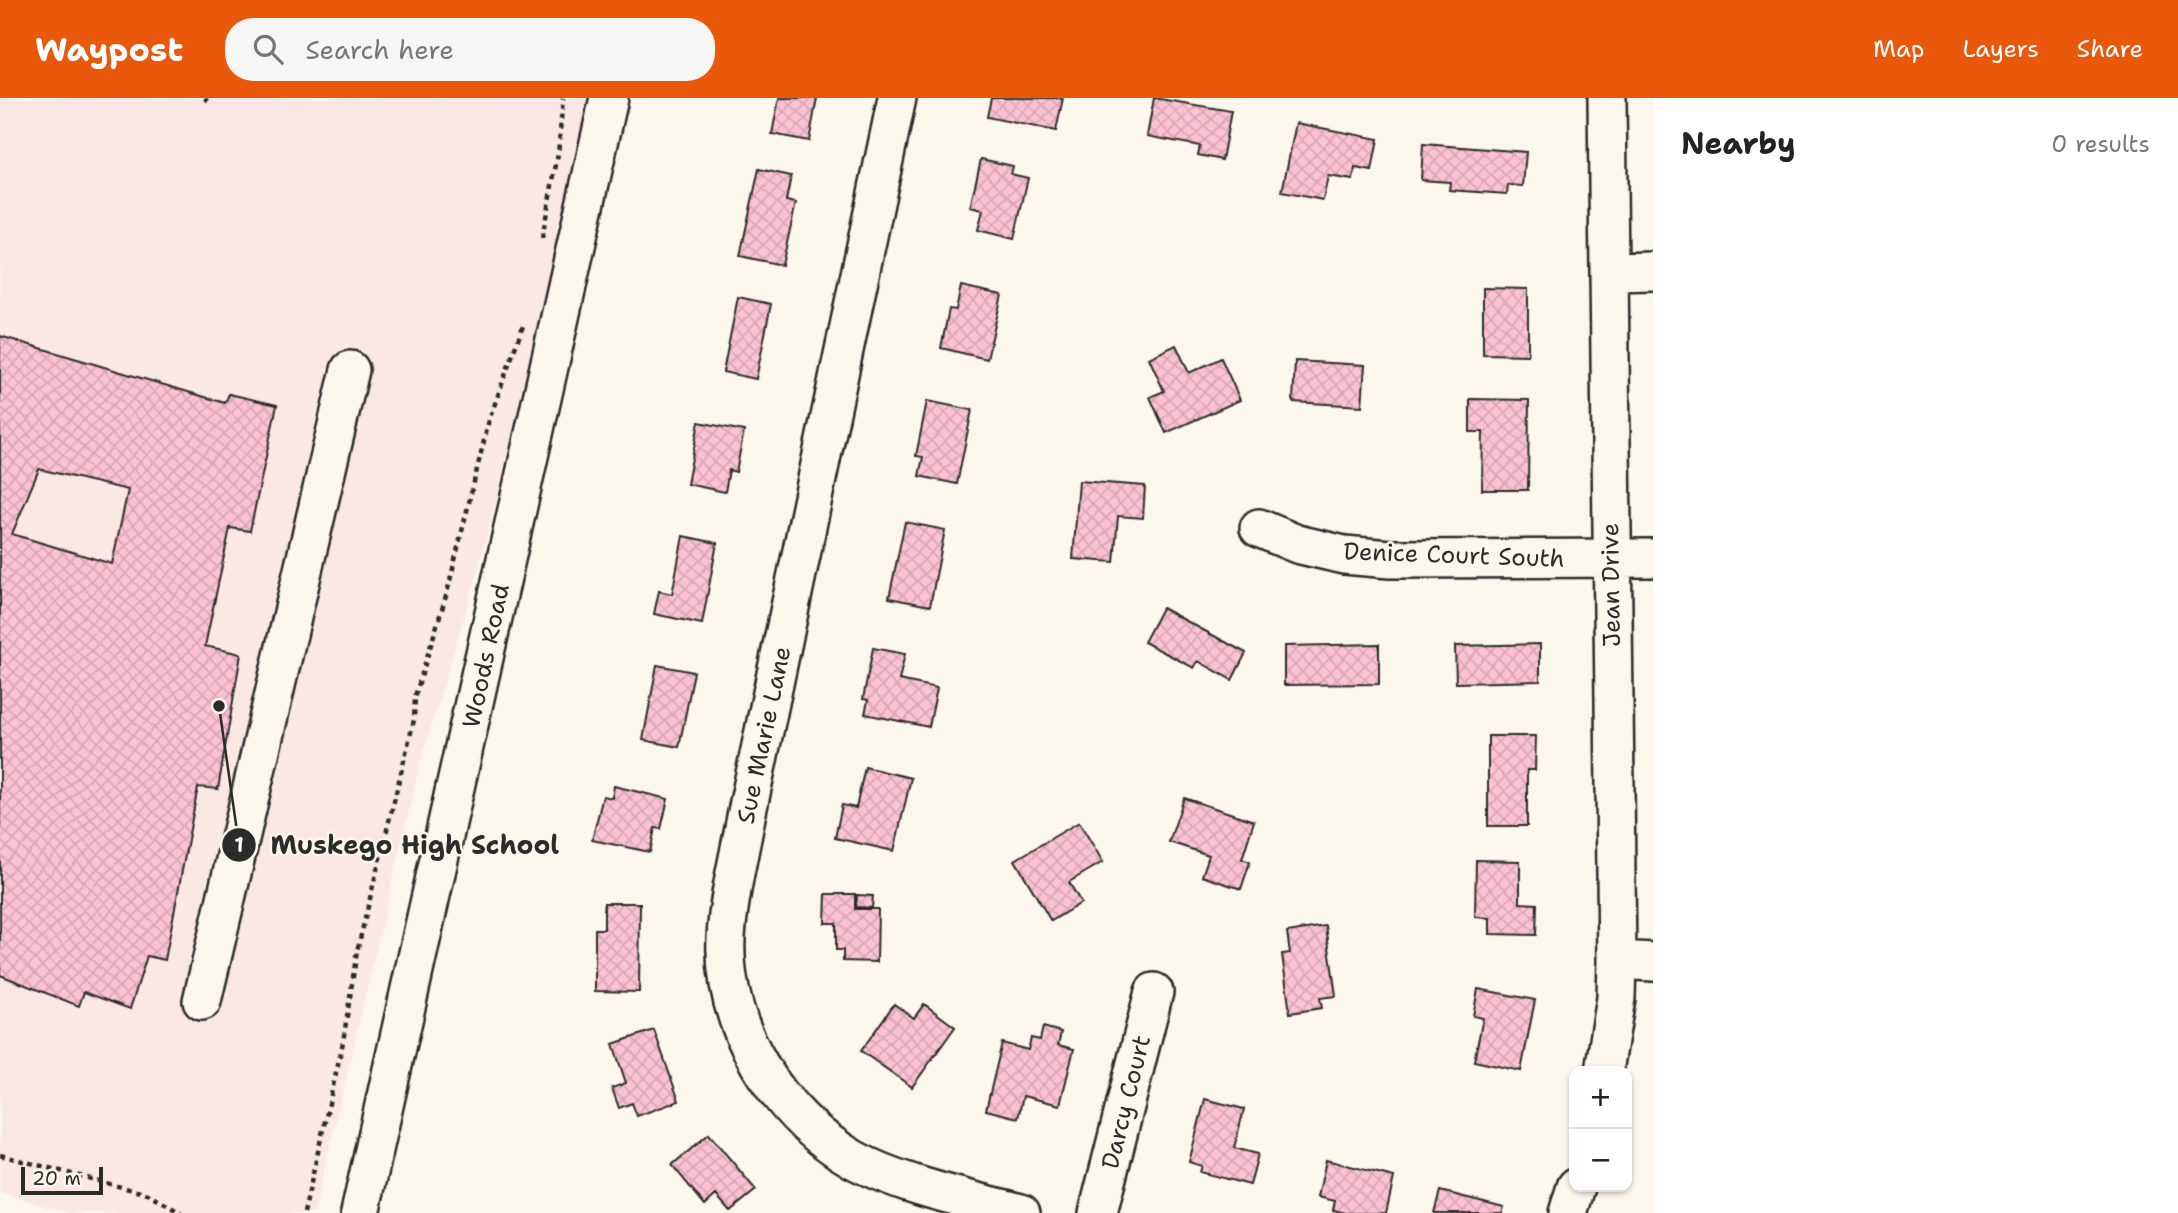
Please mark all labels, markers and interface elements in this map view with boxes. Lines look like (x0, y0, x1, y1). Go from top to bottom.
search box (225, 18, 715, 81)
text: Waypost (35, 27, 183, 72)
icon: search (249, 30, 287, 68)
text: Search here (305, 32, 454, 67)
text: Map (1873, 33, 1924, 65)
text: Layers (1962, 33, 2039, 65)
text: Share (2077, 33, 2143, 65)
text: Nearby (1681, 123, 1796, 164)
text: 0 results (2051, 129, 2150, 159)
street label: Jean Drive (1594, 523, 1628, 647)
street label: Denice Court South (1343, 535, 1565, 575)
street label: Woods Road (455, 581, 517, 731)
street label: Sue Marie Lane (730, 643, 798, 827)
callout: Muskego High School (221, 821, 573, 868)
text: Muskego High School (271, 827, 559, 862)
text: 1 (234, 831, 244, 859)
street label: Darcy Court (1094, 1032, 1158, 1172)
map controls (1569, 1066, 1632, 1192)
button: + (1569, 1066, 1632, 1129)
button: − (1569, 1129, 1632, 1192)
scale bar (21, 1164, 103, 1196)
text: 20 m (32, 1166, 81, 1191)

